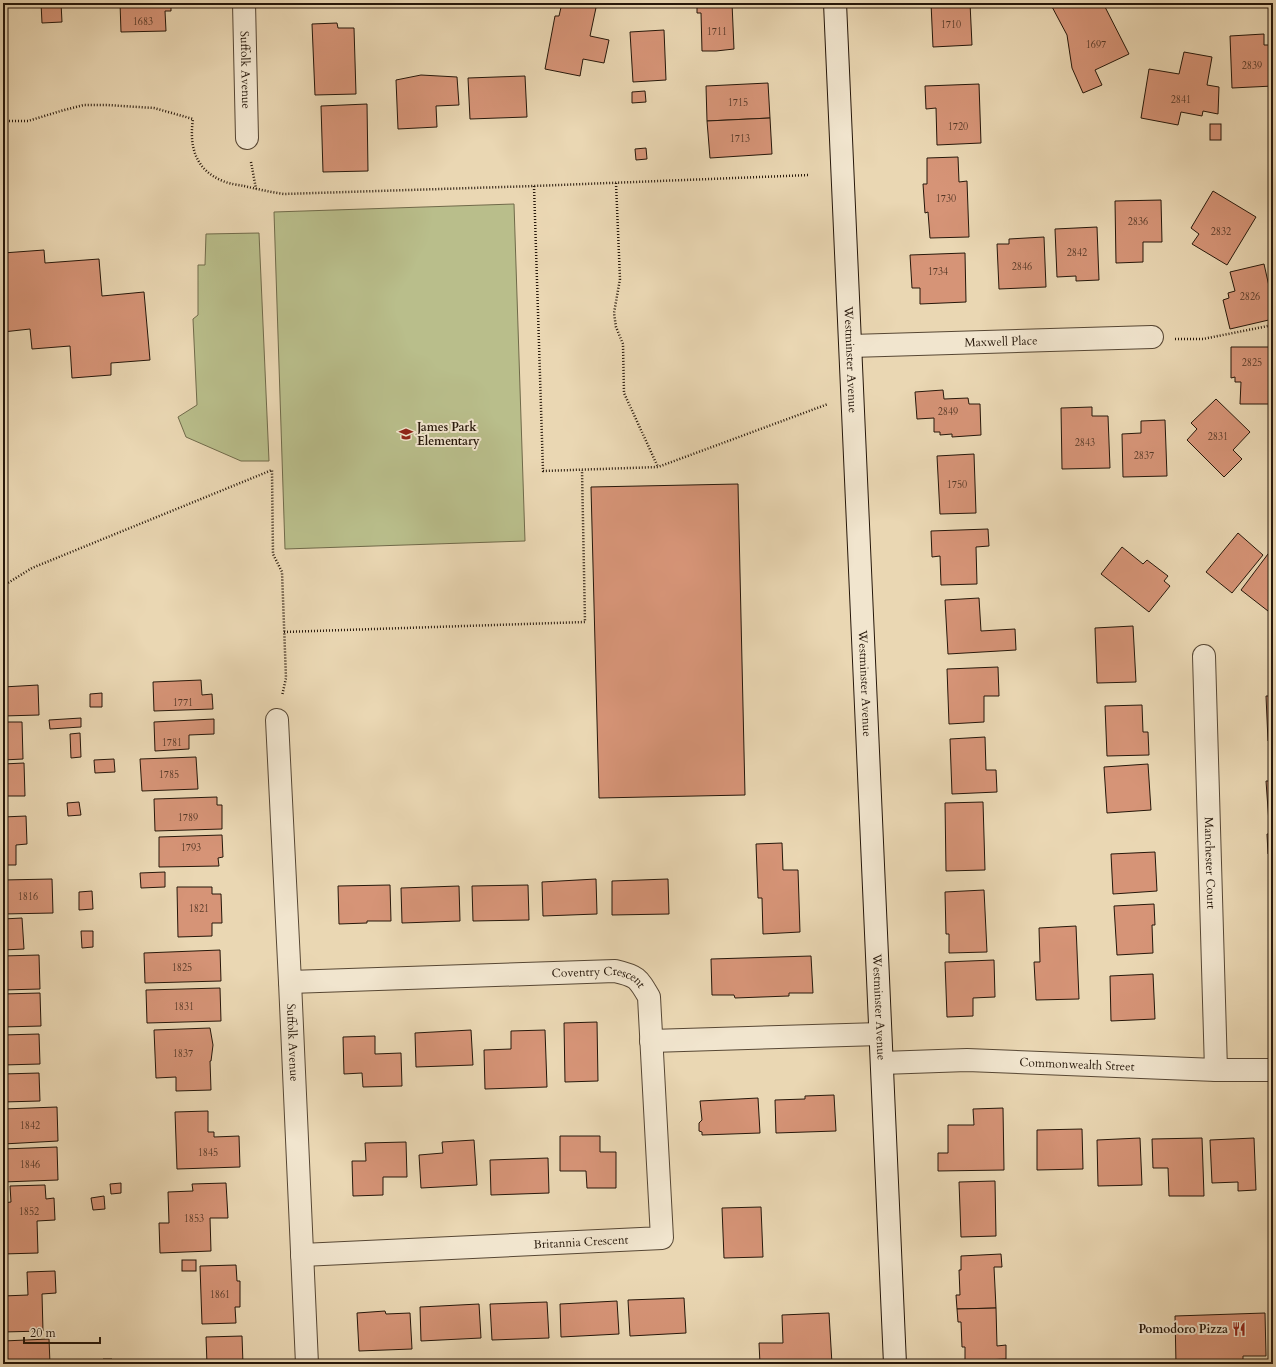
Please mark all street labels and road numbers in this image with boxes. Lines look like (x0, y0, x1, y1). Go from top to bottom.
street label: Suffolk Avenue (237, 31, 254, 109)
street label: Westminster Avenue (840, 305, 861, 413)
street label: Maxwell Place (964, 332, 1038, 351)
street label: Westminster Avenue (855, 629, 875, 737)
street label: Manchester Court (1201, 817, 1219, 909)
street label: Westminster Avenue (869, 952, 890, 1061)
street label: Coventry Crescent (551, 963, 649, 991)
street label: Suffolk Avenue (283, 1003, 302, 1082)
street label: Commonwealth Street (1019, 1054, 1135, 1075)
street label: Britannia Crescent (533, 1232, 629, 1252)

